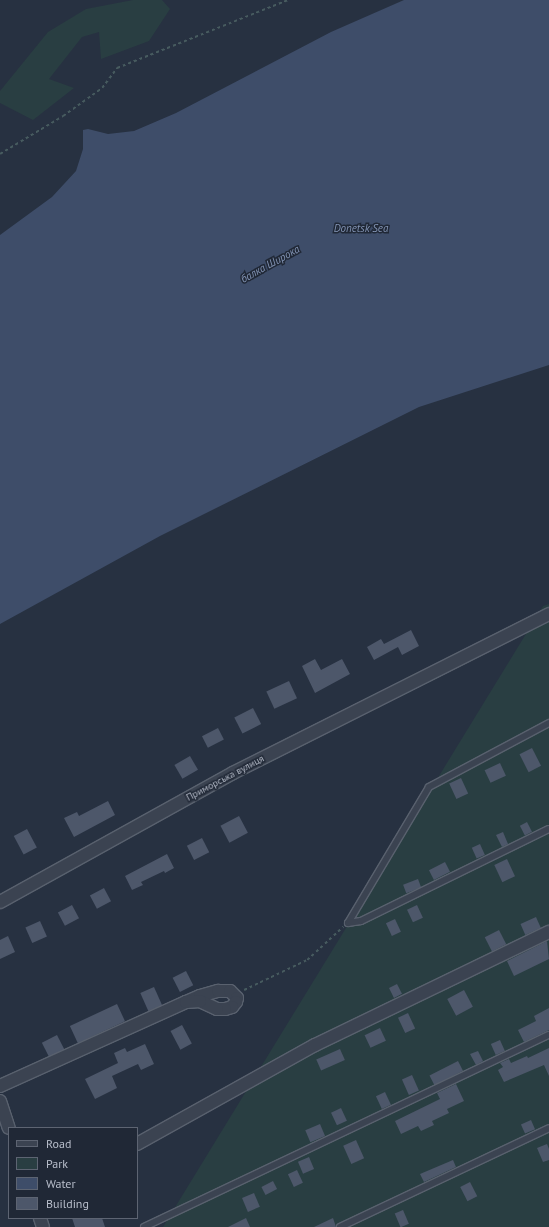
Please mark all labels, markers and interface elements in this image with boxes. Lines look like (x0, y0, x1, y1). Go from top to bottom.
water label: Donetsk Sea (334, 221, 388, 235)
water label: балка Широка (238, 242, 302, 286)
street label: Приморська вулиця (184, 752, 266, 804)
legend (8, 1127, 138, 1219)
text: Road (46, 1136, 71, 1151)
text: Park (46, 1156, 68, 1171)
text: Water (46, 1176, 76, 1191)
text: Building (46, 1196, 89, 1211)

